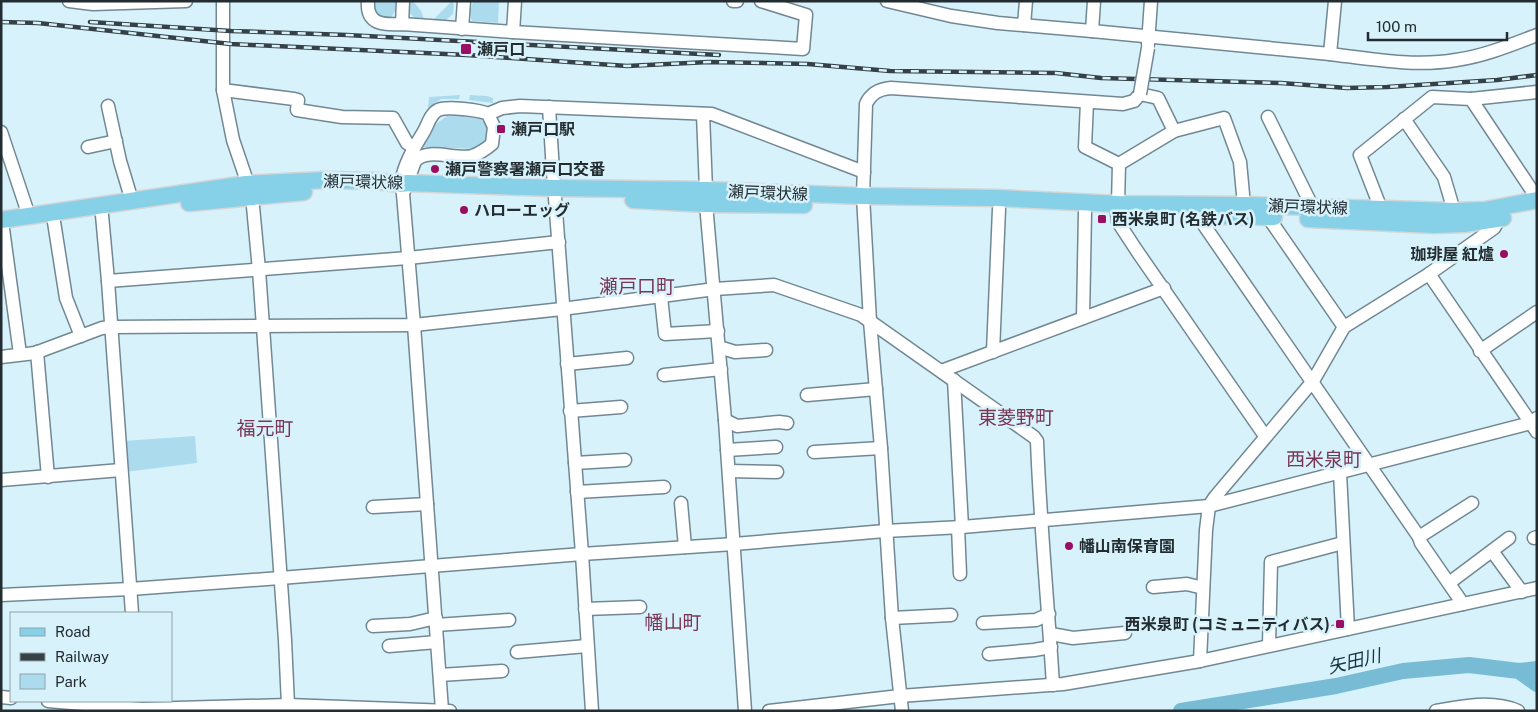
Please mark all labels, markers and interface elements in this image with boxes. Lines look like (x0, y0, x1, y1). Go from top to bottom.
scale bar (1368, 10, 1507, 42)
text: 100 m (1376, 18, 1417, 35)
place label: 瀬戸口 (477, 40, 525, 59)
marker: 瀬戸口 (459, 42, 473, 56)
place label: 瀬戸口駅 (511, 120, 575, 139)
marker: 瀬戸口駅 (495, 123, 507, 135)
place label: 瀬戸警察署瀬戸口交番 (445, 160, 605, 179)
marker: 瀬戸警察署瀬戸口交番 (429, 163, 441, 175)
street label: 瀬戸環状線 (323, 172, 403, 192)
street label: 瀬戸環状線 (728, 182, 808, 204)
street label: 瀬戸環状線 (1268, 196, 1348, 218)
place label: ハローエッグ (474, 201, 570, 220)
marker: ハローエッグ (458, 204, 470, 216)
place label: 西米泉町 (名鉄バス) (1112, 210, 1254, 229)
marker: 西米泉町 (名鉄バス) (1096, 213, 1108, 225)
place label: 珈琲屋 紅爐 (1410, 245, 1494, 264)
marker: 珈琲屋 紅爐 (1498, 248, 1510, 260)
district label: 瀬戸口町 (599, 275, 675, 297)
district label: 東菱野町 (978, 406, 1054, 428)
district label: 福元町 (236, 417, 294, 439)
district label: 西米泉町 (1286, 448, 1362, 470)
place label: 幡山南保育園 (1079, 537, 1175, 556)
marker: 幡山南保育園 (1063, 540, 1075, 552)
district label: 幡山町 (644, 611, 702, 633)
legend (10, 612, 172, 702)
place label: 西米泉町 (コミュニティバス) (1125, 615, 1330, 634)
marker: 西米泉町 (コミュニティバス) (1334, 618, 1346, 630)
text: Road (55, 623, 91, 640)
water label: 矢田川 (1325, 644, 1385, 677)
text: Railway (55, 648, 109, 665)
text: Park (55, 673, 87, 690)

